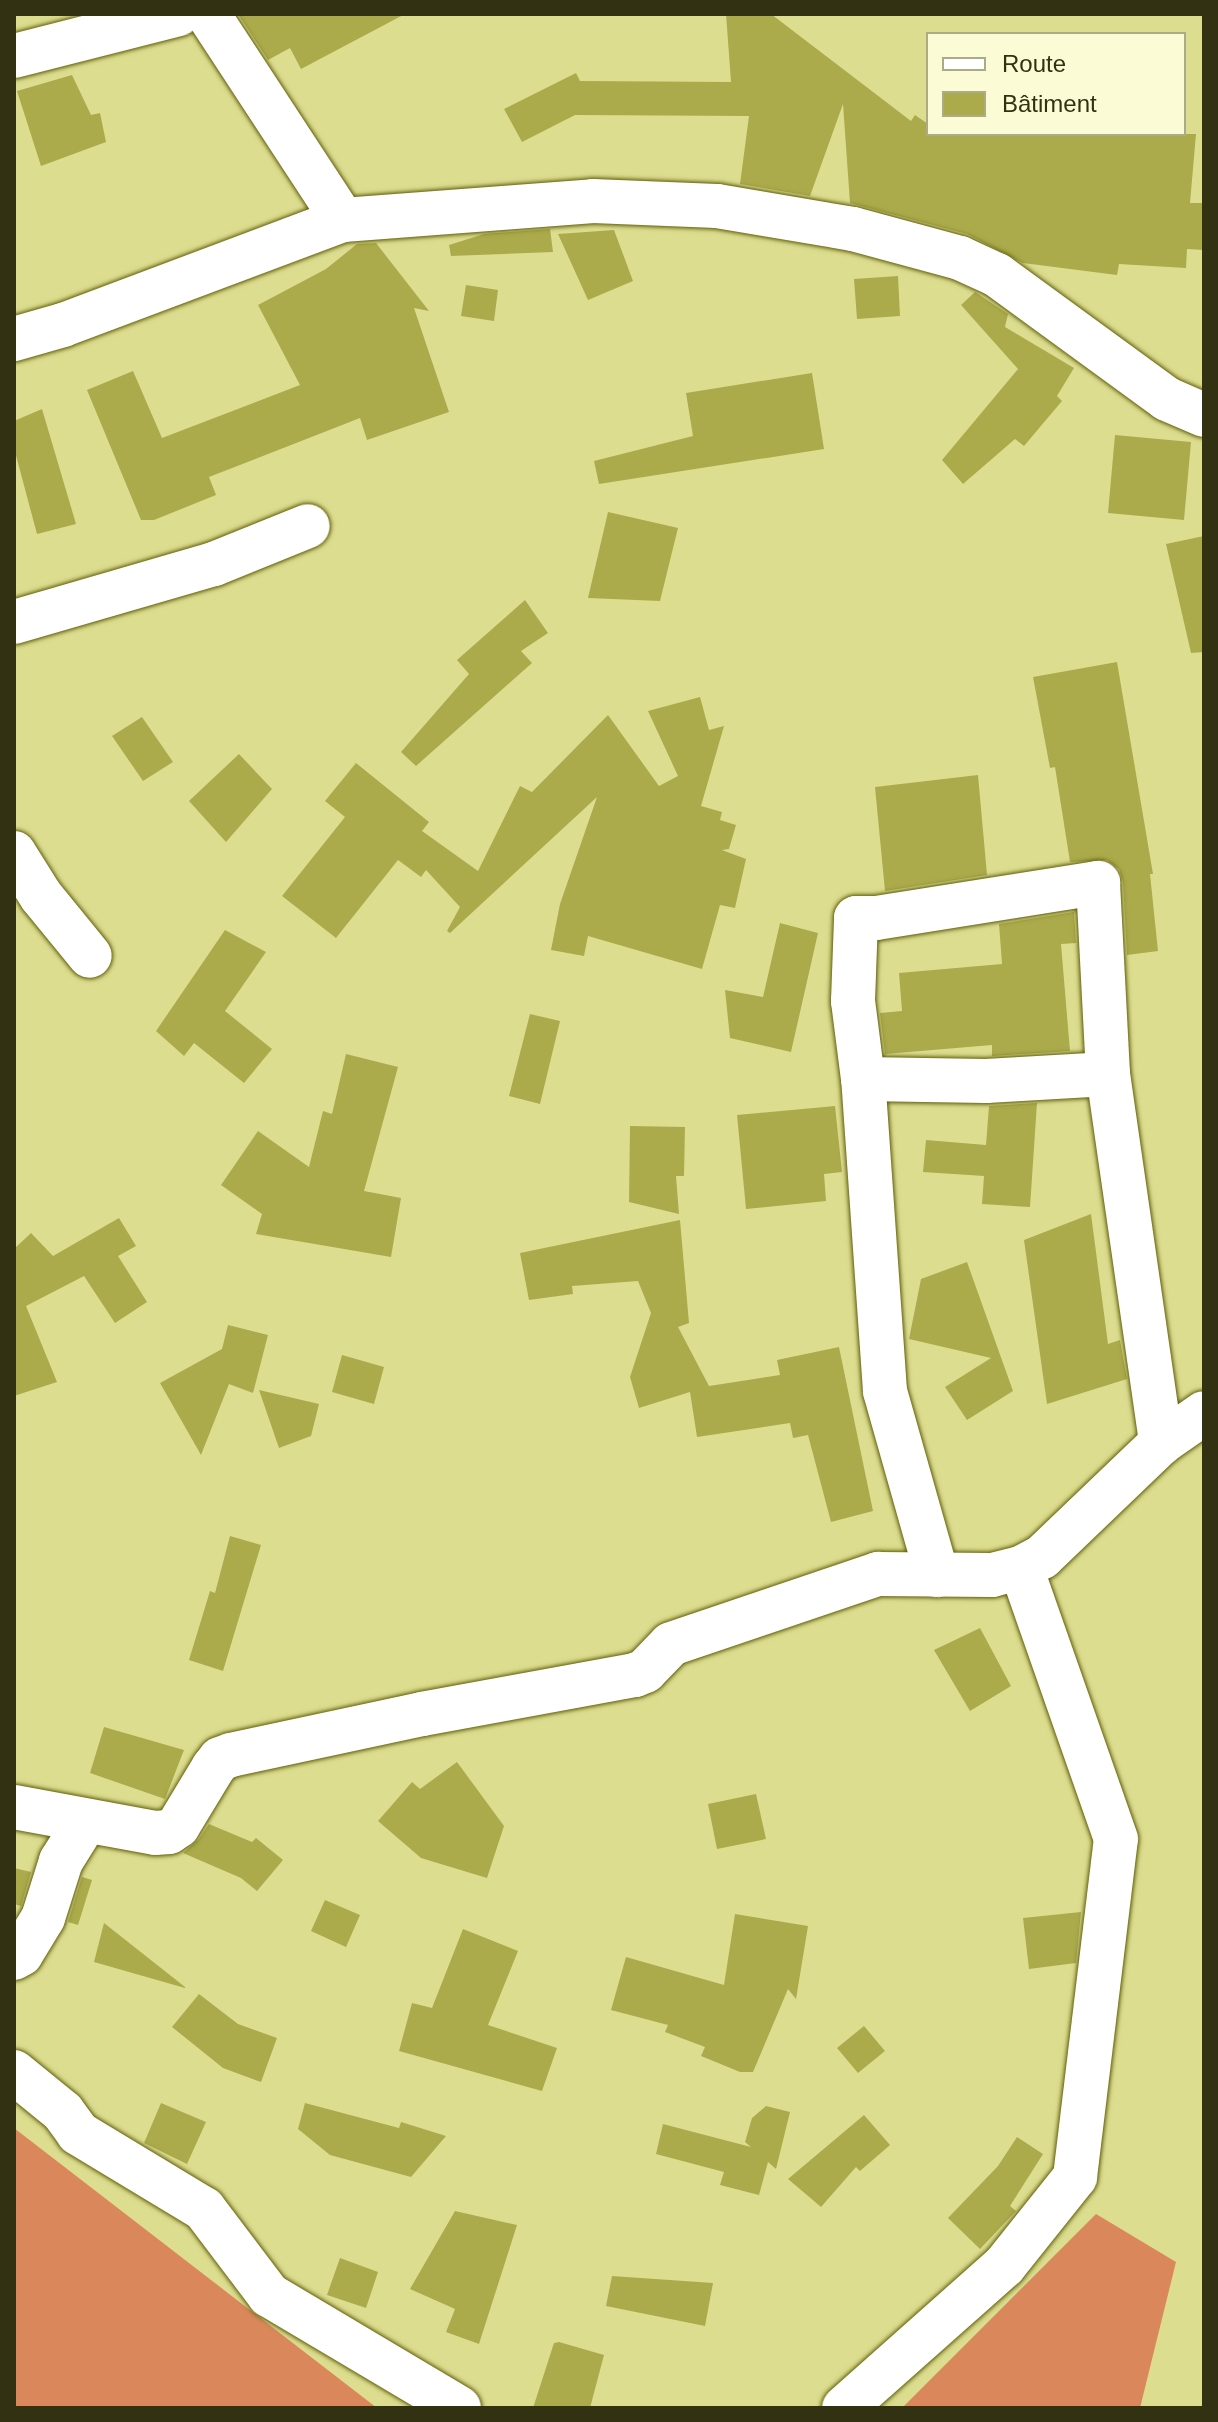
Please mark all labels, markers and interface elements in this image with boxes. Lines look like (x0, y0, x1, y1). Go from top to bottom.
legend (926, 32, 1186, 136)
text: Route (1002, 50, 1066, 77)
text: Bâtiment (1002, 90, 1097, 117)

